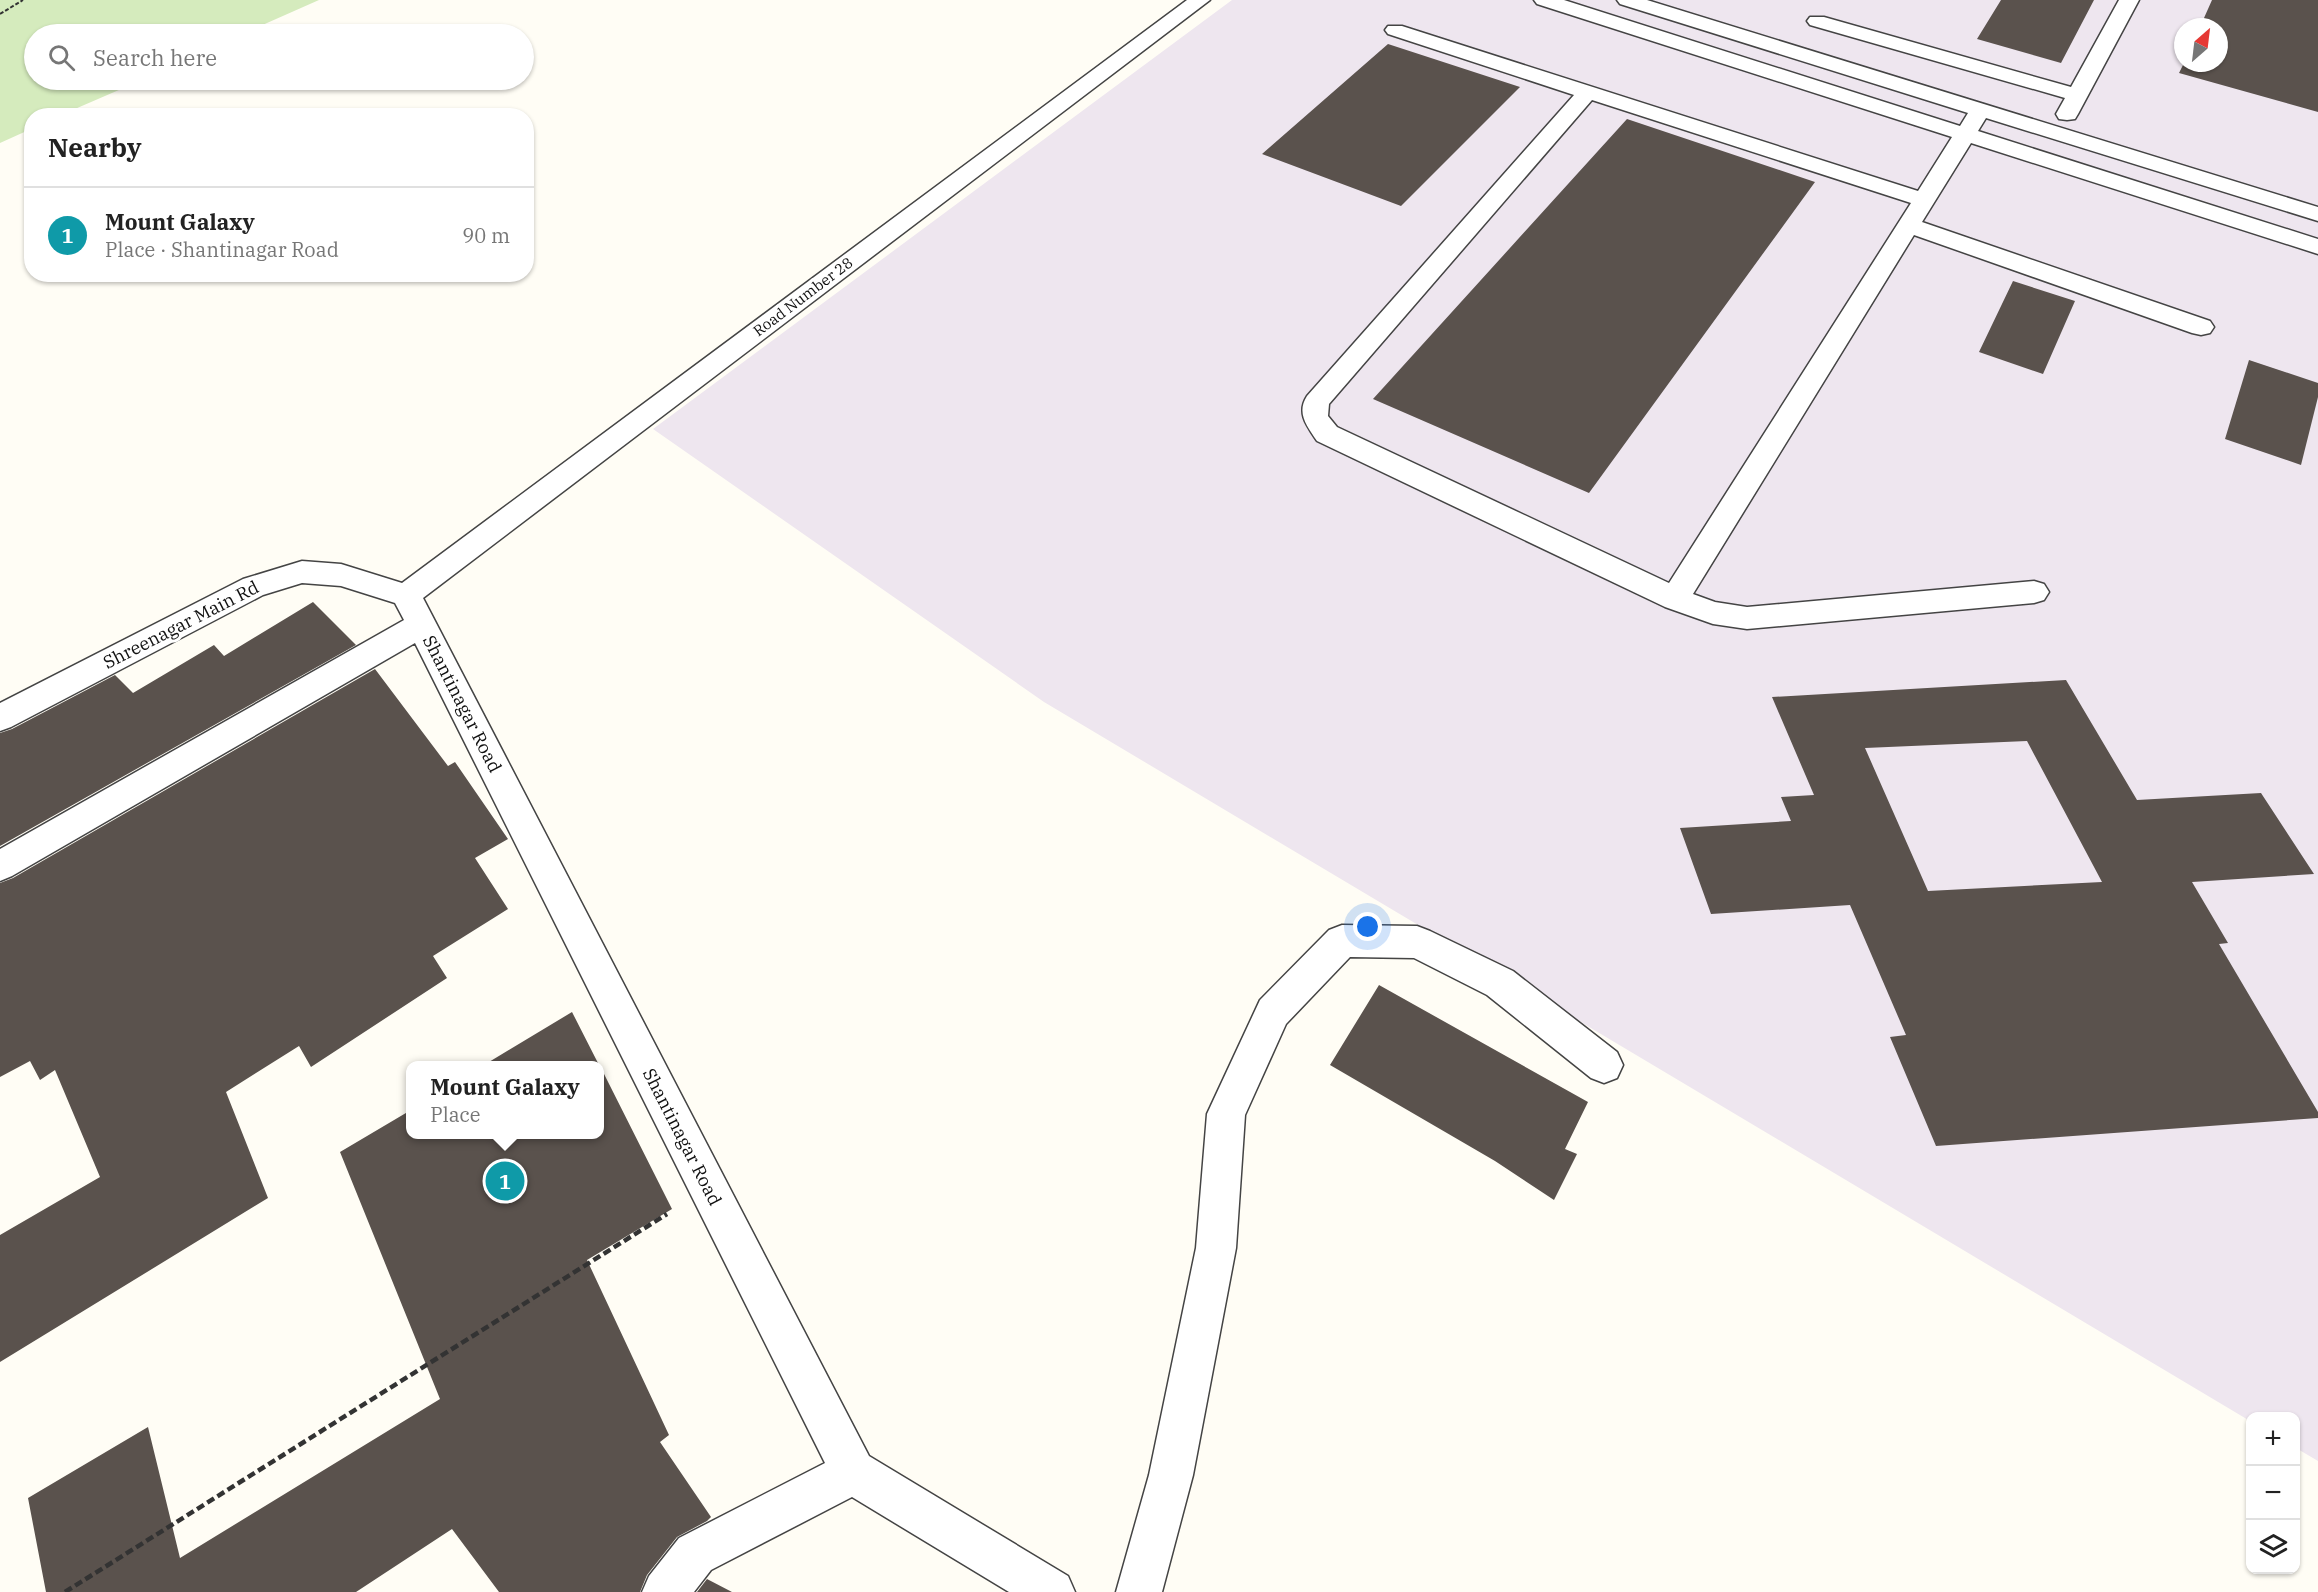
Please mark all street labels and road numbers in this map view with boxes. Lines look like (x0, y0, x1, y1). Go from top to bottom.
street label: Road Number 28 (749, 253, 856, 340)
street label: Shreenagar Main Rd (99, 575, 263, 674)
street label: Shantinagar Road (418, 631, 507, 776)
street label: Shantinagar Road (638, 1064, 727, 1209)

